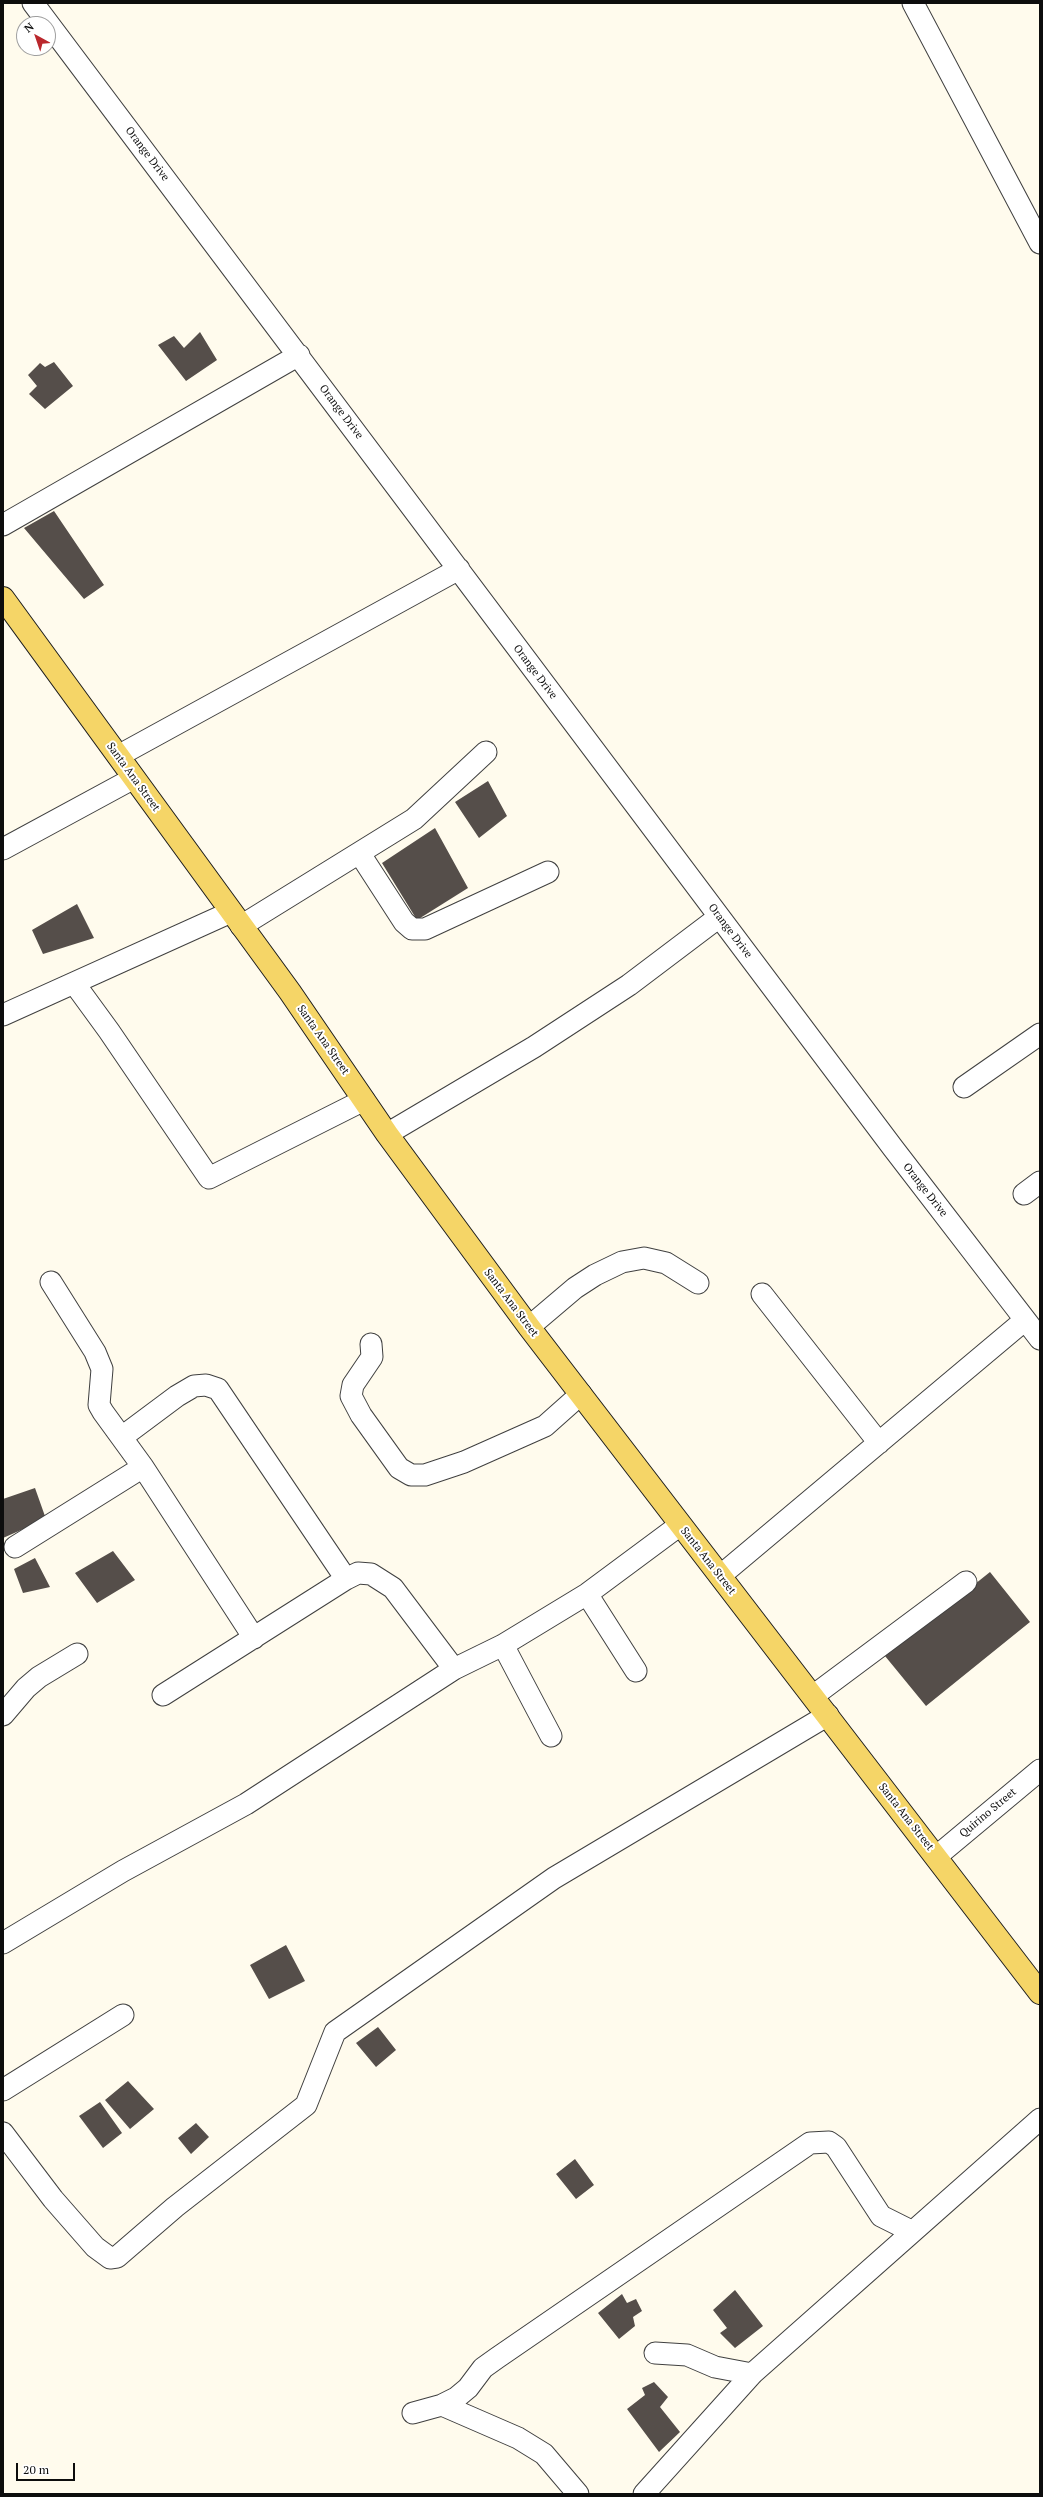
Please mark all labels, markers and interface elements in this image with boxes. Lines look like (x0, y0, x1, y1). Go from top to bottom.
north arrow (16, 16, 56, 56)
text: N (21, 20, 37, 36)
street label: Orange Drive (122, 124, 172, 184)
street label: Orange Drive (316, 382, 366, 442)
street label: Orange Drive (510, 642, 560, 702)
street label: Santa Ana Street (104, 740, 162, 814)
street label: Orange Drive (705, 901, 755, 961)
street label: Santa Ana Street (294, 1003, 352, 1077)
street label: Orange Drive (900, 1160, 950, 1220)
street label: Santa Ana Street (481, 1266, 541, 1340)
street label: Santa Ana Street (678, 1525, 738, 1597)
street label: Santa Ana Street (876, 1781, 936, 1853)
street label: Quirino Street (957, 1785, 1019, 1841)
scale bar (18, 2455, 77, 2481)
text: 20 m (23, 2462, 49, 2477)

